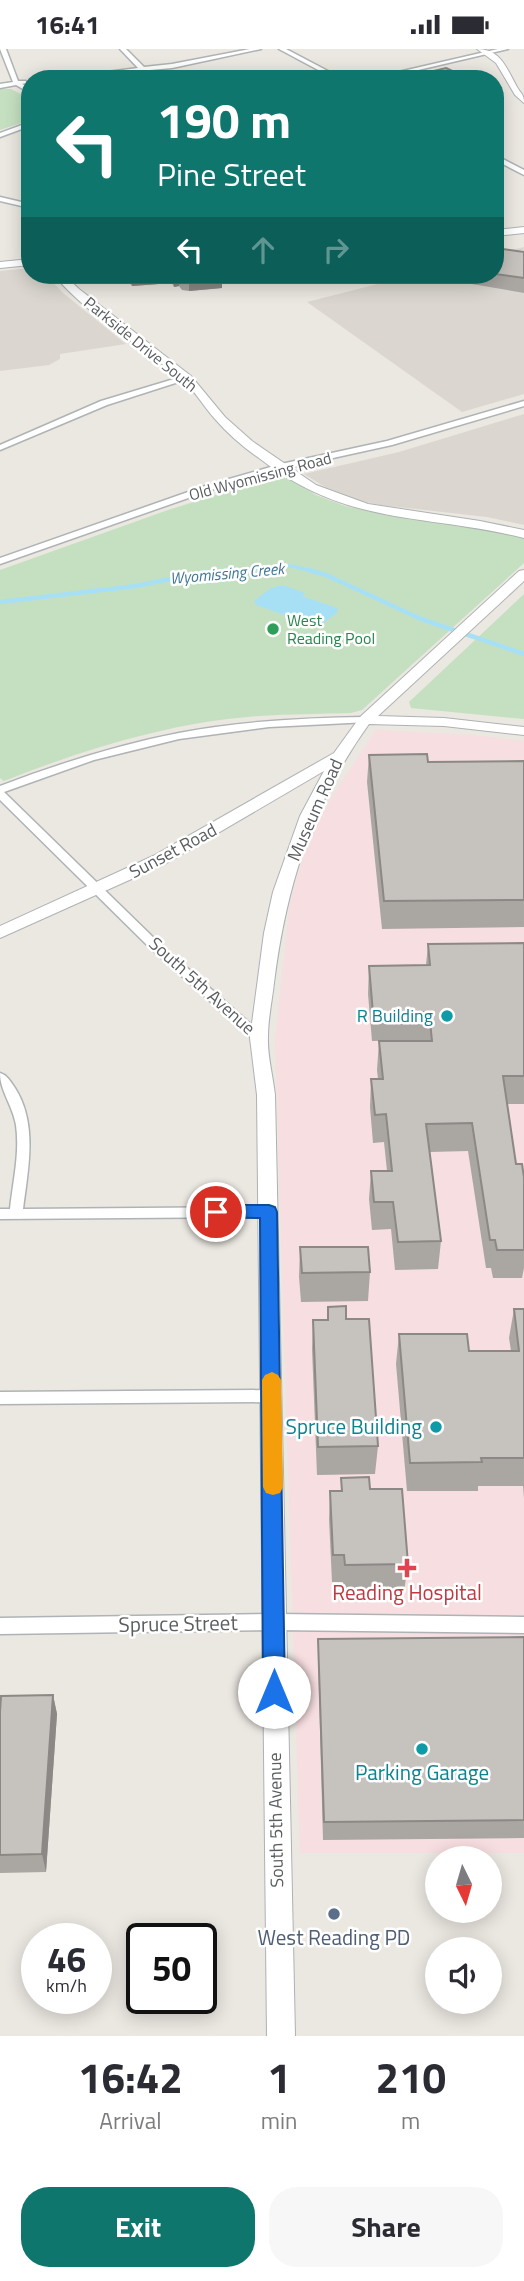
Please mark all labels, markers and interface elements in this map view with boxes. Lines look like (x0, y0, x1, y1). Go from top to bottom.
text: 16:41 (35, 5, 100, 44)
text: 190 m (157, 82, 291, 157)
icon: left (42, 98, 133, 189)
text: Pine Street (157, 150, 306, 198)
icon: left (171, 231, 209, 269)
icon: ahead (244, 231, 282, 269)
icon: right (317, 231, 355, 269)
street label: Parkside Drive South (79, 291, 203, 397)
street label: Old Wyomissing Road (186, 445, 334, 507)
water label: Wyomissing Creek (169, 556, 287, 590)
place label: West Reading Pool (287, 608, 375, 650)
marker: West Reading Pool (265, 621, 281, 637)
street label: Museum Road (280, 754, 349, 865)
street label: Sunset Road (124, 816, 221, 885)
street label: South 5th Avenue (143, 930, 262, 1041)
place label: R Building (357, 1002, 433, 1029)
marker: R Building (439, 1008, 455, 1024)
pin (186, 1182, 246, 1242)
icon: arrive (197, 1193, 235, 1231)
place label: Spruce Building (286, 1410, 422, 1442)
marker: Spruce Building (428, 1419, 444, 1435)
marker: Reading Hospital (397, 1558, 417, 1578)
place label: Reading Hospital (332, 1576, 482, 1608)
street label: Spruce Street (118, 1606, 239, 1640)
position arrow (237, 1655, 311, 1729)
marker: Parking Garage (414, 1741, 430, 1757)
street label: South 5th Avenue (261, 1752, 290, 1888)
place label: Parking Garage (355, 1756, 489, 1788)
north arrow (425, 1846, 502, 1923)
map controls (425, 1846, 502, 2014)
marker: West Reading PD (326, 1906, 342, 1922)
place label: West Reading PD (258, 1921, 410, 1953)
speed limit sign: 50 (126, 1923, 217, 2014)
text: 46 (47, 1932, 86, 1986)
button: sound (425, 1937, 502, 2014)
text: km/h (46, 1972, 87, 1999)
text: 16:42 (78, 2045, 183, 2109)
text: 1 (267, 2045, 291, 2109)
text: 210 (375, 2045, 446, 2109)
text: Arrival (99, 2103, 162, 2138)
text: min (261, 2103, 297, 2138)
text: m (401, 2103, 420, 2138)
button: Exit (21, 2187, 255, 2267)
button: Share (269, 2187, 503, 2267)

